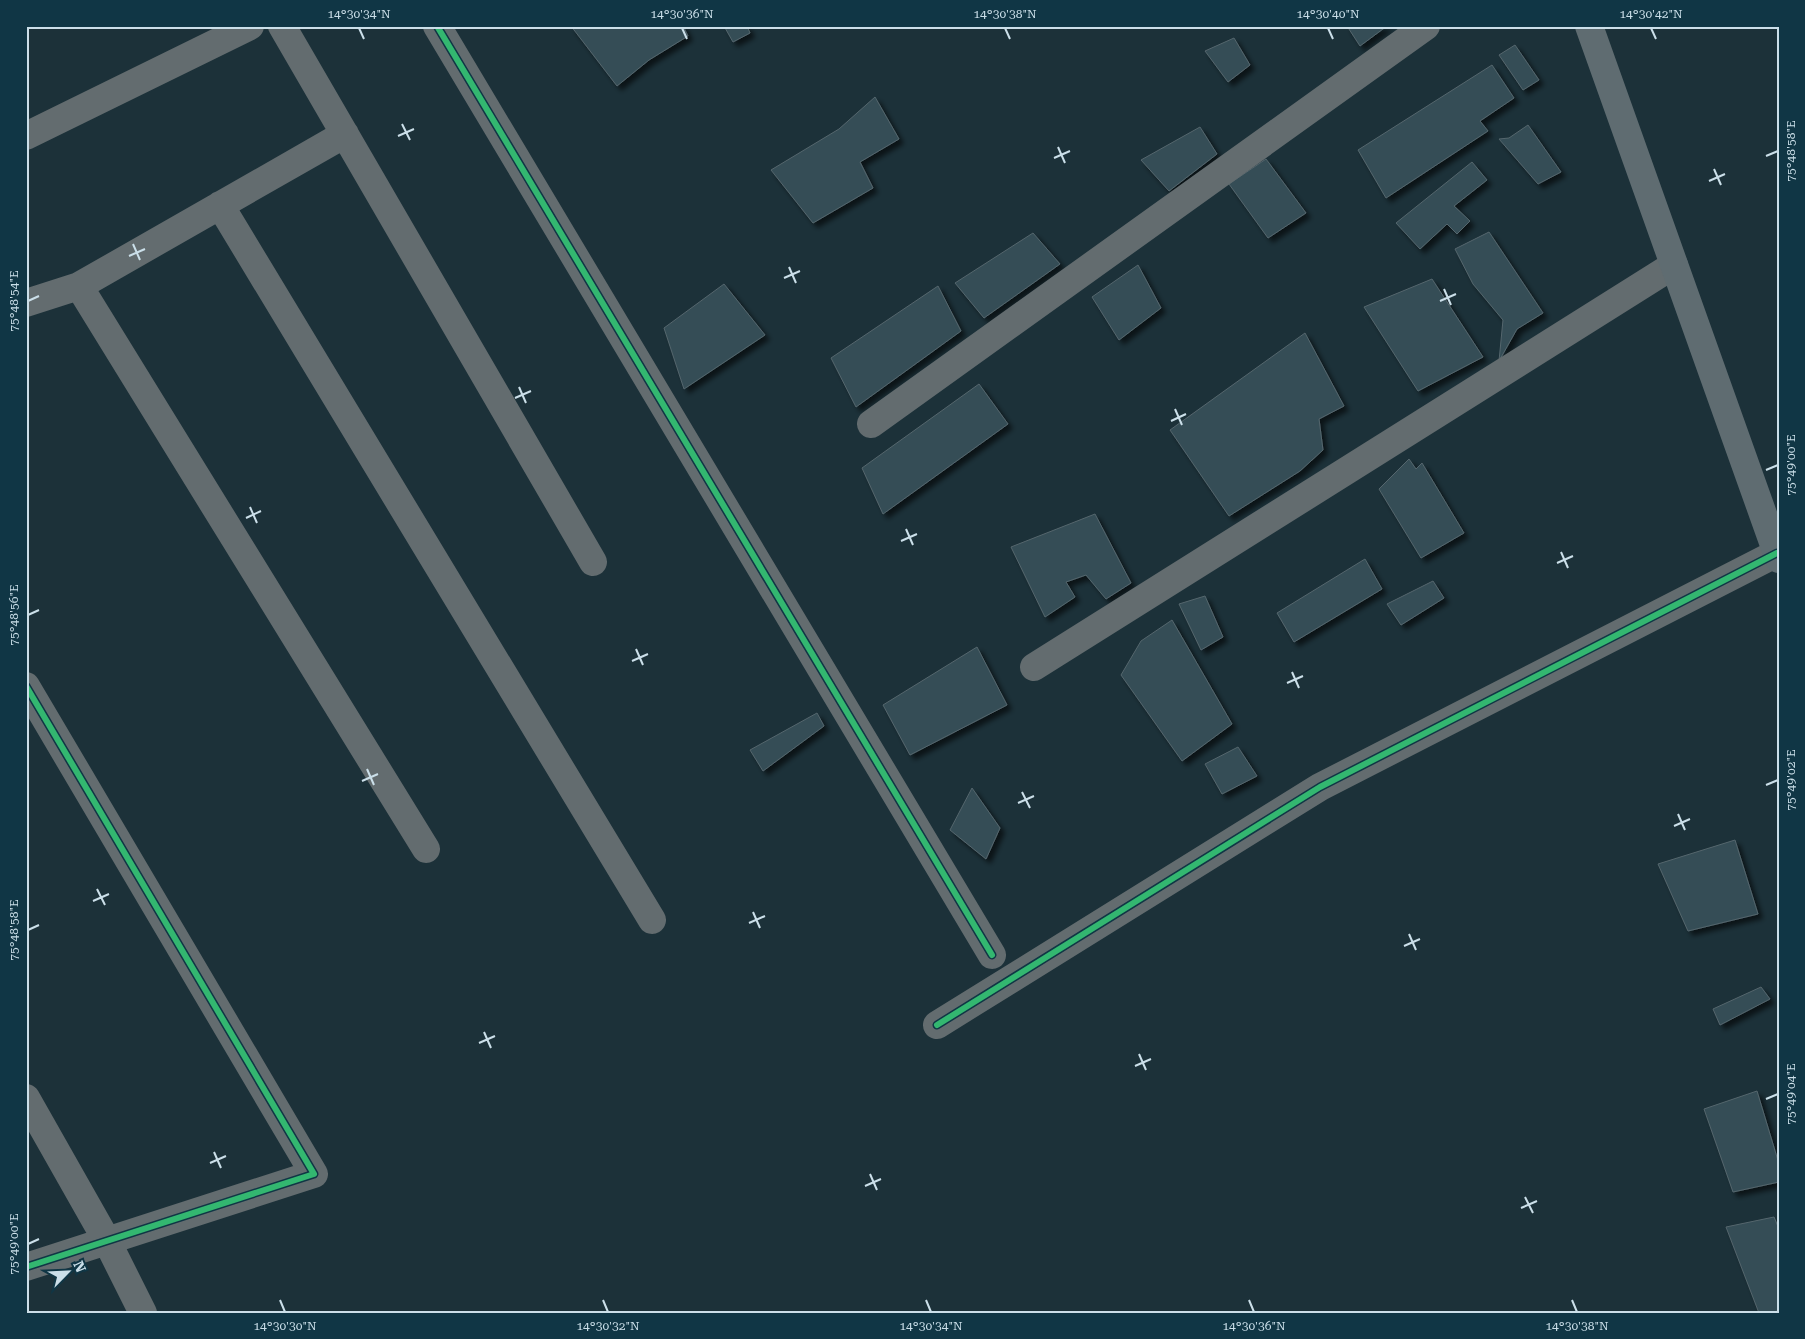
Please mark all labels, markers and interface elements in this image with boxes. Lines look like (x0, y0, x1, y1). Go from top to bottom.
text: 14°30'34"N (327, 7, 391, 21)
text: 14°30'36"N (650, 7, 714, 21)
text: 14°30'38"N (973, 7, 1037, 21)
text: 14°30'40"N (1296, 7, 1360, 21)
text: 14°30'42"N (1619, 7, 1683, 21)
text: 75°48'58"E (1784, 120, 1798, 182)
text: 75°48'54"E (7, 270, 21, 332)
text: 75°49'00"E (1784, 434, 1798, 496)
text: 75°48'56"E (7, 584, 21, 646)
text: 75°49'02"E (1784, 749, 1798, 811)
text: 75°48'58"E (7, 899, 21, 961)
text: 75°49'04"E (1784, 1063, 1798, 1125)
text: 75°49'00"E (7, 1213, 21, 1275)
north arrow (42, 1246, 92, 1296)
text: N (70, 1259, 89, 1275)
text: 14°30'30"N (253, 1319, 317, 1333)
text: 14°30'32"N (576, 1319, 640, 1333)
text: 14°30'34"N (899, 1319, 963, 1333)
text: 14°30'36"N (1222, 1319, 1286, 1333)
text: 14°30'38"N (1545, 1319, 1609, 1333)

